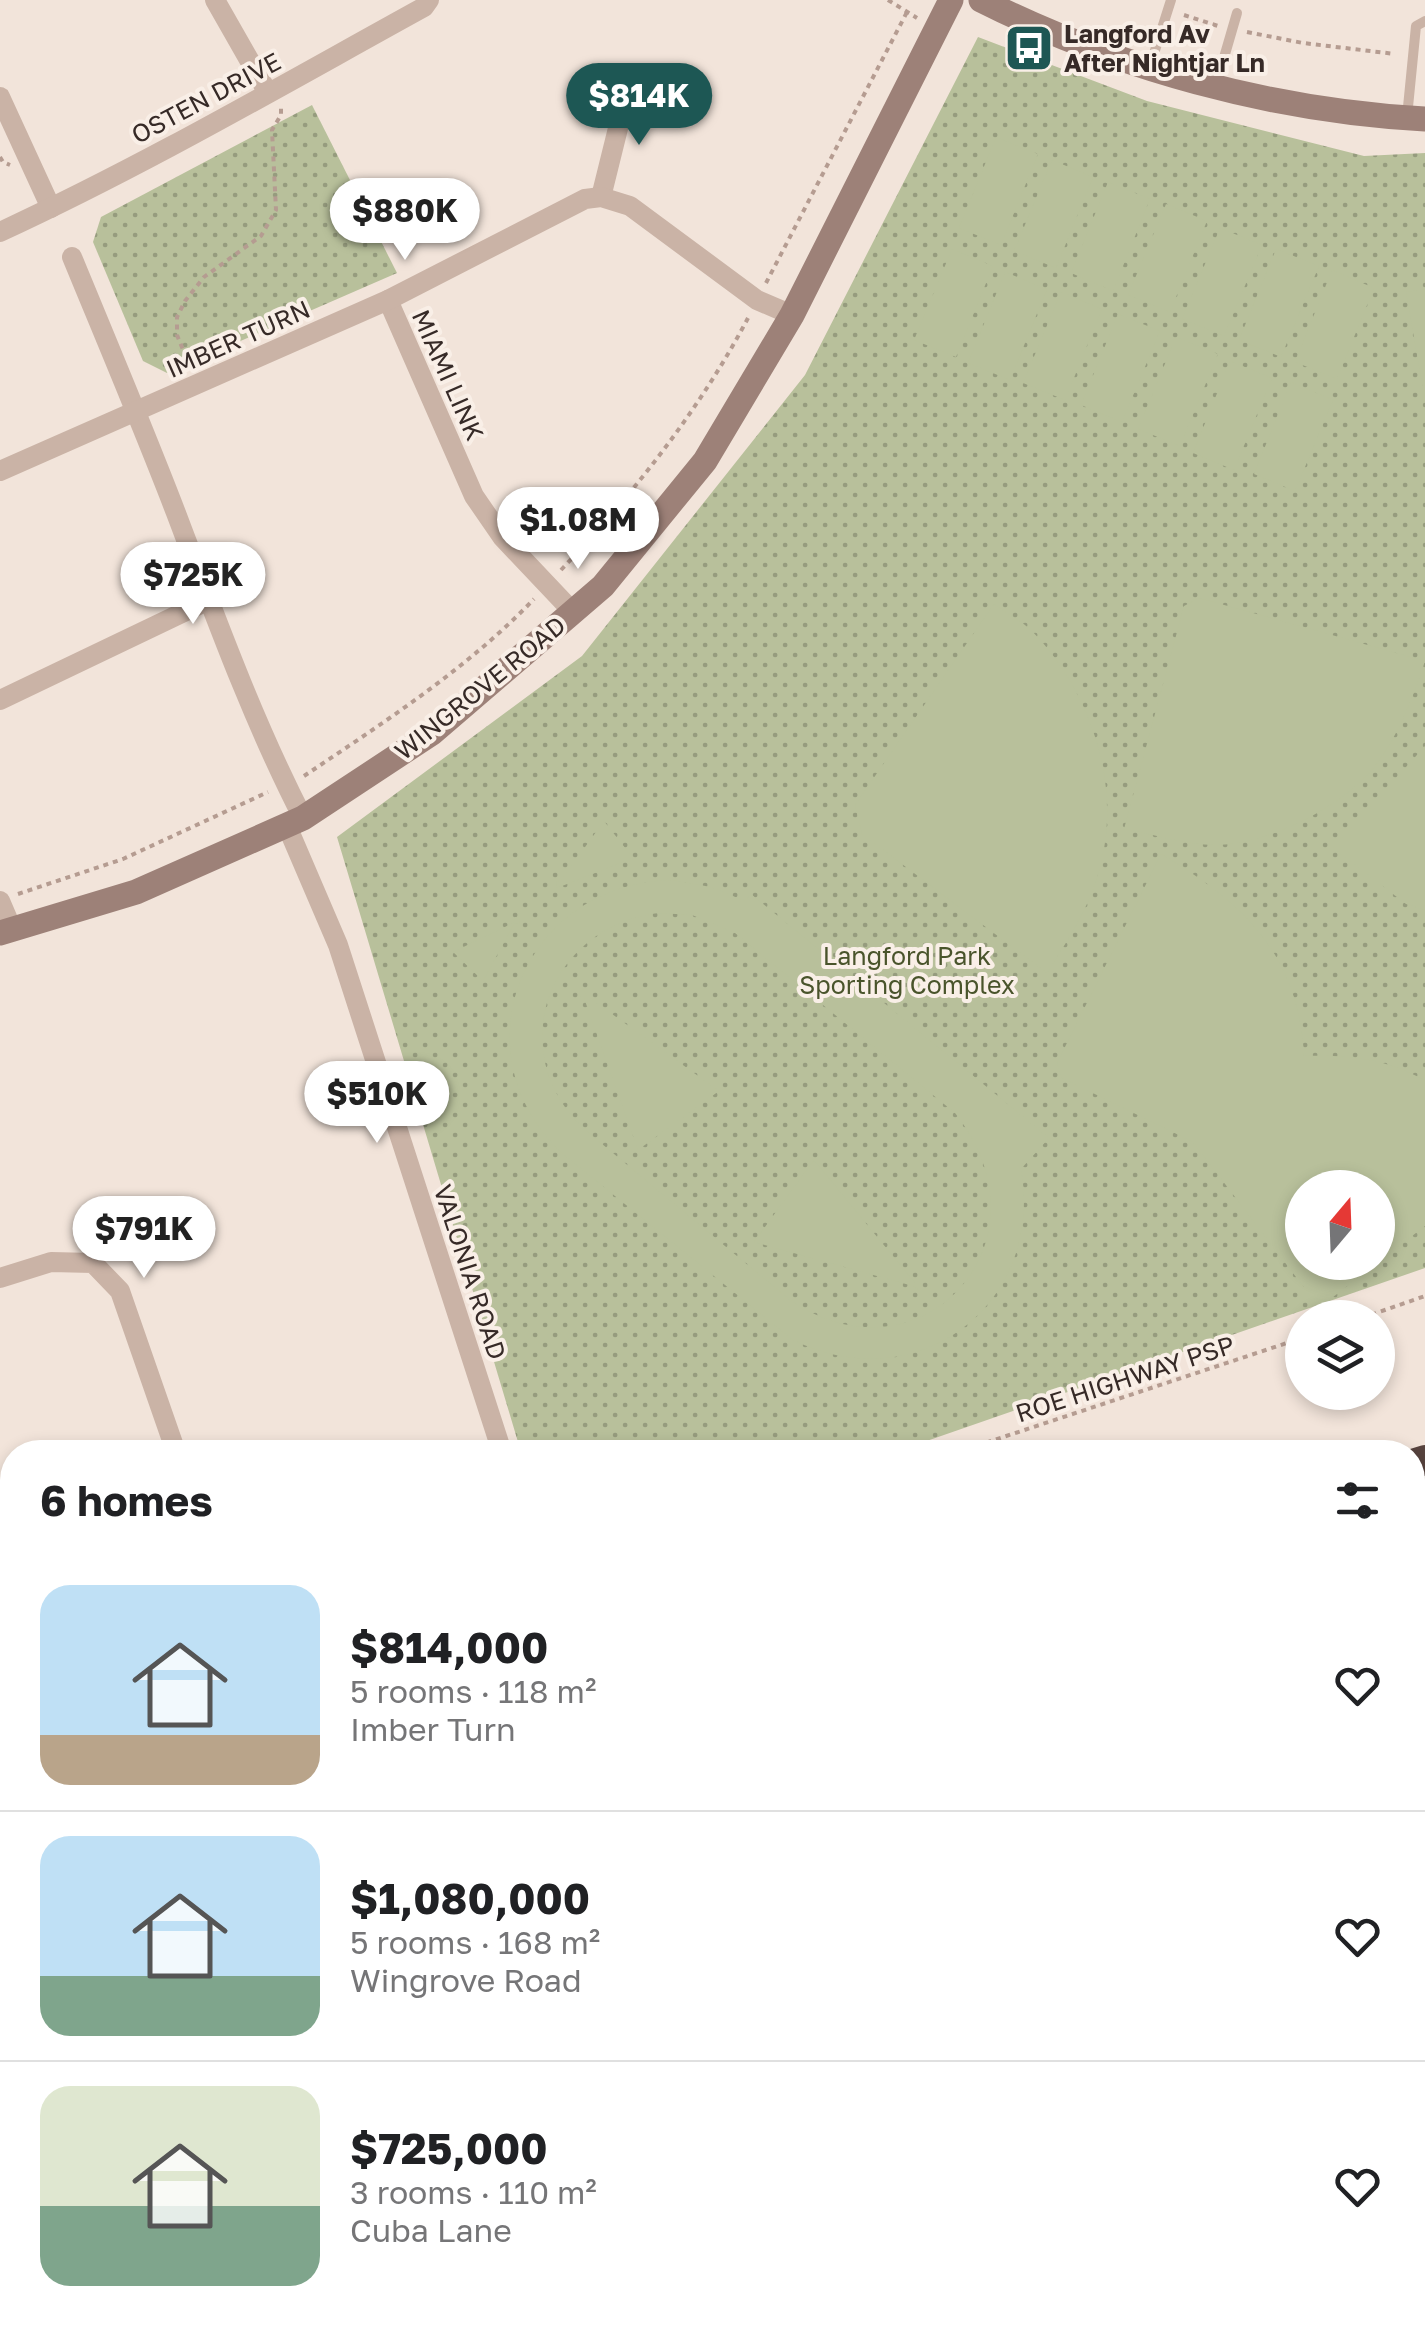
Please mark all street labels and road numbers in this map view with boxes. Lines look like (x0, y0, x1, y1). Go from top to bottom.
street label: OSTEN DRIVE (126, 45, 286, 150)
street label: IMBER TURN (161, 293, 315, 384)
street label: MIAMI LINK (406, 305, 491, 445)
street label: WINGROVE ROAD (388, 609, 571, 766)
street label: VALONIA ROAD (428, 1180, 513, 1363)
street label: ROE HIGHWAY PSP (1012, 1329, 1238, 1429)

